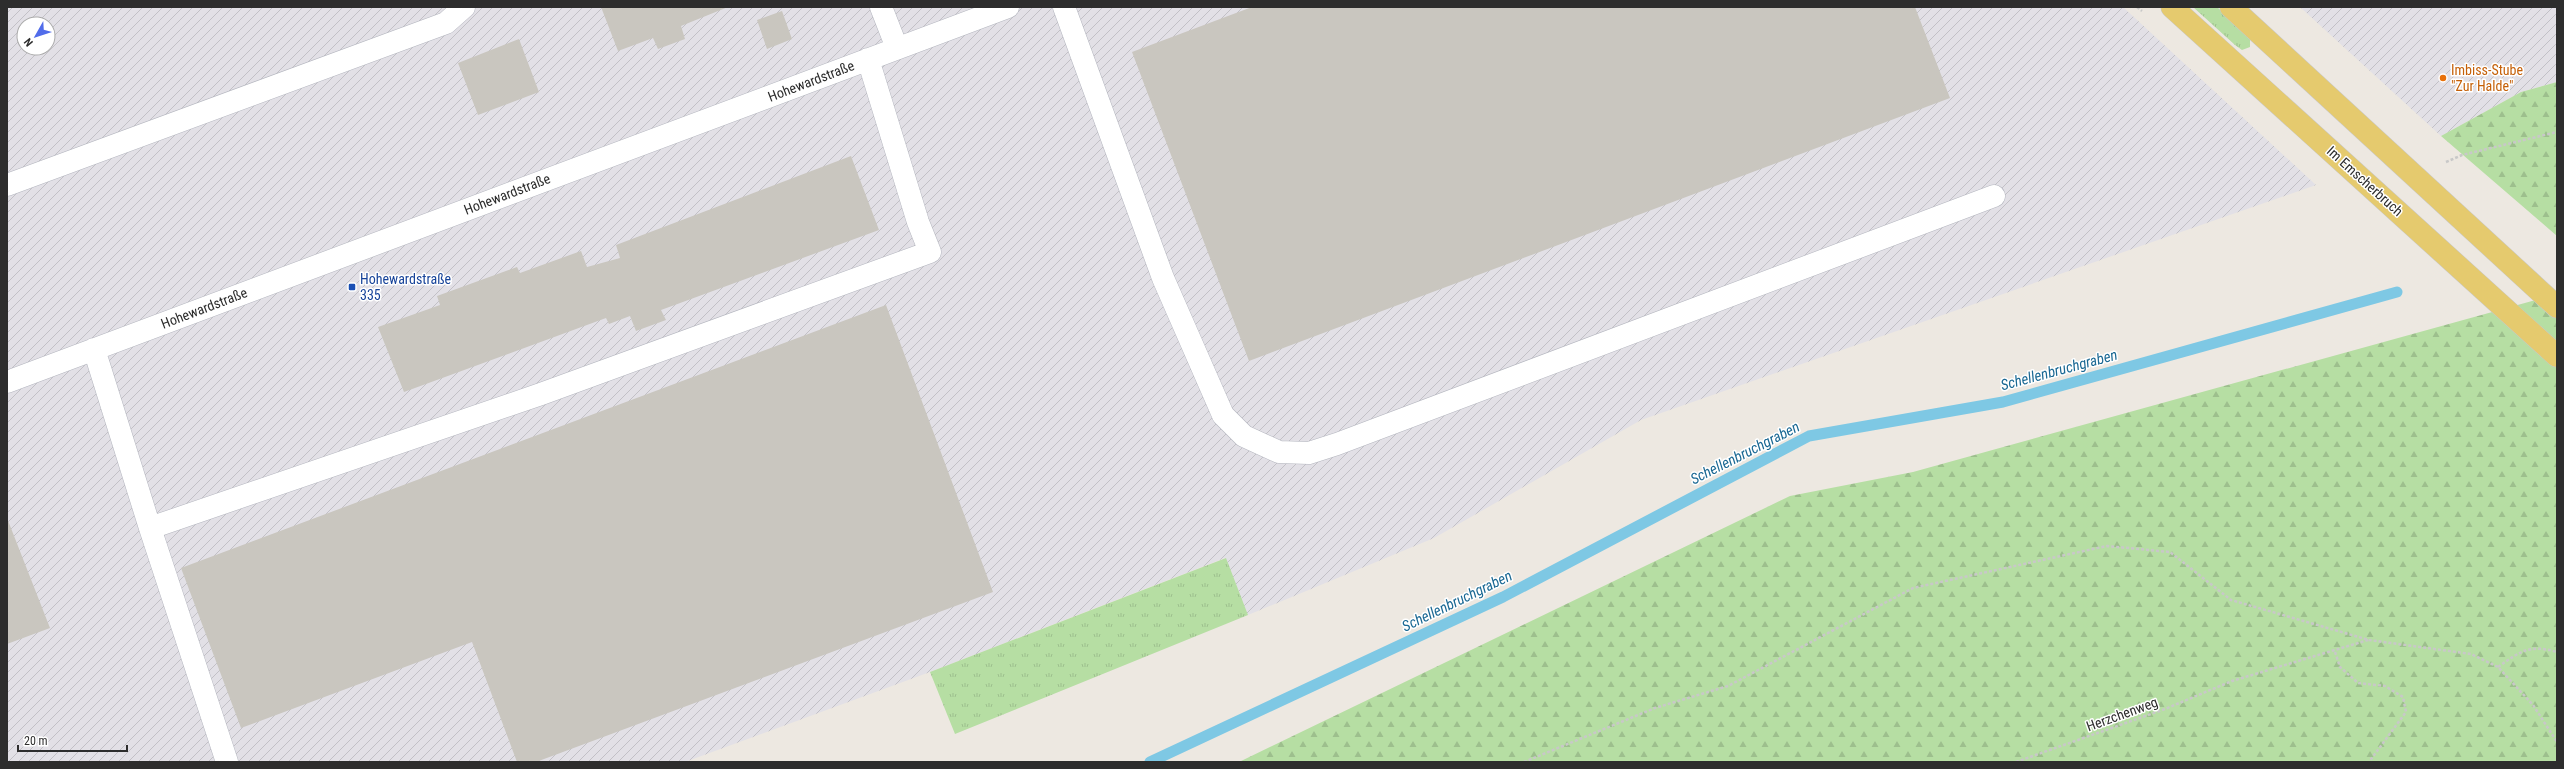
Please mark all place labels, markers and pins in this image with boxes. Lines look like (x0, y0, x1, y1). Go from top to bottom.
place label: Imbiss-Stube "Zur Halde" (2451, 62, 2523, 94)
marker: Imbiss-Stube "Zur Halde" (2438, 73, 2448, 83)
place label: Hohewardstraße 335 (360, 271, 451, 303)
marker: Hohewardstraße 335 (347, 282, 357, 292)

